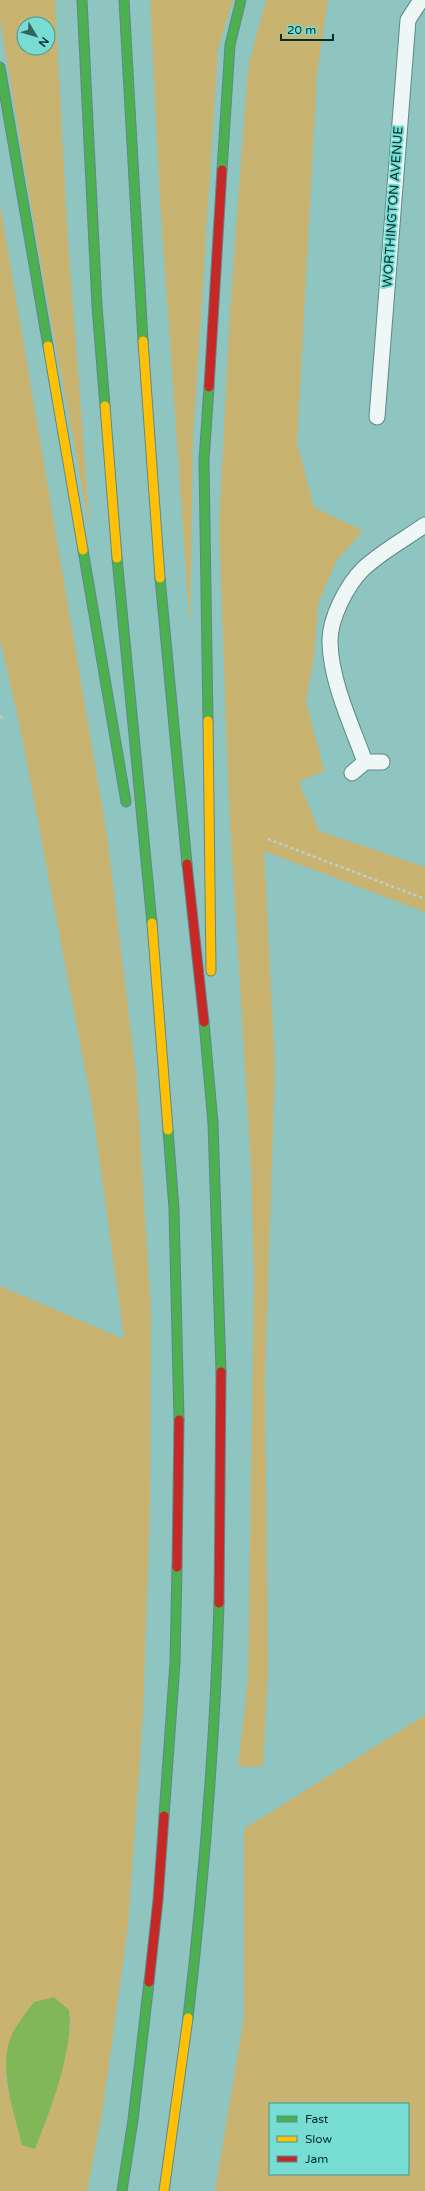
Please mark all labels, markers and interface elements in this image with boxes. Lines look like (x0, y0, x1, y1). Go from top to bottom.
north arrow (16, 16, 56, 56)
scale bar (281, 16, 333, 42)
text: 20 m (287, 23, 316, 37)
text: N (36, 34, 51, 49)
street label: WORTHINGTON AVENUE (379, 126, 407, 288)
legend (269, 2103, 409, 2175)
text: Fast (305, 2112, 329, 2126)
text: Slow (305, 2132, 332, 2146)
text: Jam (305, 2152, 328, 2166)

